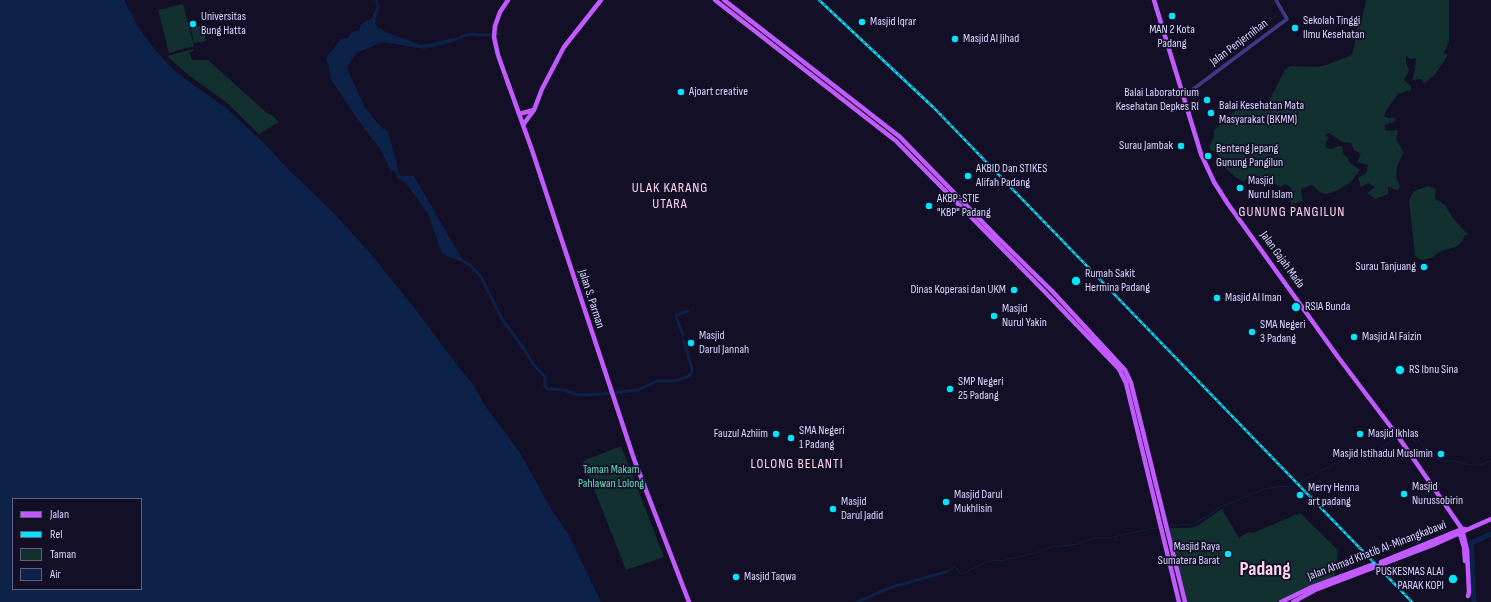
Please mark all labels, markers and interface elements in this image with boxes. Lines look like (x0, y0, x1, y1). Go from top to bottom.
place label: Universitas Bung Hatta (201, 10, 246, 38)
marker: MAN 2 Kota Padang (1167, 11, 1177, 21)
place label: Sekolah Tinggi Ilmu Kesehatan (1303, 14, 1365, 42)
place label: Masjid Iqrar (870, 15, 916, 29)
marker: Masjid Iqrar (857, 17, 867, 27)
street label: Jalan Penjernihan (1207, 17, 1271, 69)
marker: Universitas Bung Hatta (188, 19, 198, 29)
place label: MAN 2 Kota Padang (1149, 23, 1195, 51)
marker: Sekolah Tinggi Ilmu Kesehatan (1290, 23, 1300, 33)
place label: Masjid Al Jihad (963, 32, 1019, 46)
marker: Masjid Al Jihad (950, 34, 960, 44)
place label: Ajoart creative (689, 85, 748, 99)
place label: Balai Laboratorium Kesehatan Depkes RI (1116, 86, 1199, 114)
marker: Ajoart creative (676, 87, 686, 97)
marker: Balai Laboratorium Kesehatan Depkes RI (1202, 95, 1212, 105)
place label: Balai Kesehatan Mata Masyarakat (BKMM) (1219, 99, 1304, 127)
marker: Balai Kesehatan Mata Masyarakat (BKMM) (1206, 108, 1216, 118)
place label: Surau Jambak (1119, 139, 1173, 153)
marker: Surau Jambak (1176, 141, 1186, 151)
place label: Benteng Jepang Gunung Pangilun (1216, 142, 1283, 170)
marker: Benteng Jepang Gunung Pangilun (1203, 151, 1213, 161)
place label: AKBID Dan STIKES Alifah Padang (976, 162, 1047, 190)
marker: AKBID Dan STIKES Alifah Padang (963, 171, 973, 181)
place label: Masjid Nurul Islam (1248, 174, 1293, 202)
district label: ULAK KARANG UTARA (632, 180, 708, 212)
marker: Masjid Nurul Islam (1235, 183, 1245, 193)
place label: AKBP-STIE "KBP" Padang (937, 192, 991, 220)
marker: AKBP-STIE "KBP" Padang (924, 201, 934, 211)
district label: GUNUNG PANGILUN (1239, 204, 1345, 220)
street label: Jalan Gajah Mada (1257, 229, 1307, 291)
place label: Surau Tanjuang (1356, 260, 1416, 274)
marker: Surau Tanjuang (1419, 262, 1429, 272)
place label: Rumah Sakit Hermina Padang (1085, 267, 1150, 295)
street label: Jalan S. Parman (575, 268, 607, 330)
marker: Rumah Sakit Hermina Padang (1070, 275, 1082, 287)
place label: Dinas Koperasi dan UKM (910, 283, 1006, 297)
marker: Dinas Koperasi dan UKM (1009, 285, 1019, 295)
place label: Masjid Al Iman (1225, 291, 1282, 305)
marker: Masjid Al Iman (1212, 293, 1222, 303)
place label: RSIA Bunda (1305, 300, 1350, 314)
marker: RSIA Bunda (1290, 301, 1302, 313)
place label: Masjid Nurul Yakin (1002, 302, 1047, 330)
marker: Masjid Nurul Yakin (989, 311, 999, 321)
place label: SMA Negeri 3 Padang (1260, 318, 1305, 346)
marker: SMA Negeri 3 Padang (1247, 327, 1257, 337)
place label: Masjid Darul Jannah (699, 329, 749, 357)
place label: Masjid Al Faizin (1362, 330, 1422, 344)
marker: Masjid Al Faizin (1349, 332, 1359, 342)
marker: Masjid Darul Jannah (686, 338, 696, 348)
place label: RS Ibnu Sina (1409, 363, 1458, 377)
marker: RS Ibnu Sina (1394, 364, 1406, 376)
place label: SMP Negeri 25 Padang (958, 375, 1003, 403)
marker: SMP Negeri 25 Padang (945, 384, 955, 394)
place label: SMA Negeri 1 Padang (799, 424, 844, 452)
place label: Fauzul Azhiim (714, 427, 768, 441)
place label: Masjid Ikhlas (1368, 427, 1419, 441)
marker: Fauzul Azhiim (771, 429, 781, 439)
marker: Masjid Ikhlas (1355, 429, 1365, 439)
marker: SMA Negeri 1 Padang (786, 433, 796, 443)
place label: Masjid Istihadul Muslimin (1333, 447, 1433, 461)
marker: Masjid Istihadul Muslimin (1436, 449, 1446, 459)
district label: LOLONG BELANTI (750, 456, 844, 472)
park label: Taman Makam Pahlawan Lolong (578, 463, 644, 491)
place label: Masjid Nurussobirin (1412, 480, 1463, 508)
place label: Merry Henna art padang (1308, 481, 1359, 509)
place label: Masjid Darul Mukhlisin (954, 488, 1002, 516)
marker: Masjid Nurussobirin (1399, 489, 1409, 499)
marker: Merry Henna art padang (1295, 490, 1305, 500)
place label: Masjid Darul Jadid (841, 495, 883, 523)
marker: Masjid Darul Mukhlisin (941, 497, 951, 507)
legend (12, 498, 142, 590)
marker: Masjid Darul Jadid (828, 504, 838, 514)
text: Jalan (50, 507, 69, 522)
street label: Jalan Ahmad Khatib Al-Minangkabawi (1306, 518, 1448, 584)
text: Rel (50, 527, 62, 542)
place label: Masjid Raya Sumatera Barat (1158, 540, 1220, 568)
text: Taman (50, 547, 76, 562)
marker: Masjid Raya Sumatera Barat (1223, 549, 1233, 559)
district label: Padang (1239, 558, 1291, 582)
place label: PUSKESMAS ALAI PARAK KOPI (1376, 565, 1444, 593)
text: Air (50, 567, 61, 582)
place label: Masjid Taqwa (744, 570, 796, 584)
marker: Masjid Taqwa (731, 572, 741, 582)
marker: PUSKESMAS ALAI PARAK KOPI (1447, 573, 1459, 585)

